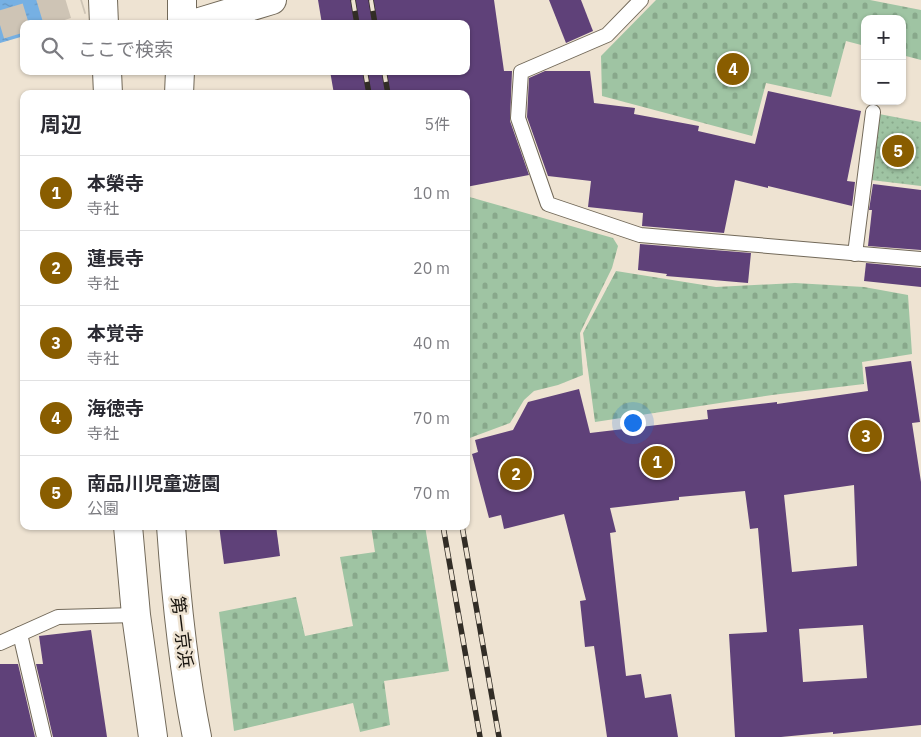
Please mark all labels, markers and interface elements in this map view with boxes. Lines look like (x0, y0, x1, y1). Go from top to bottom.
map controls (861, 15, 906, 105)
button: + (861, 15, 906, 60)
search box (20, 20, 470, 75)
icon: search (38, 34, 66, 62)
text: ここで検索 (78, 37, 173, 61)
pin: 4 (717, 50, 749, 88)
button: − (861, 60, 906, 105)
text: 周辺 (40, 110, 82, 138)
text: 5件 (424, 114, 450, 134)
pin: 5 (882, 132, 914, 170)
text: 本榮寺 (87, 171, 144, 195)
text: 1 (51, 183, 61, 203)
text: 10 m (413, 183, 450, 203)
text: 寺社 (87, 198, 119, 218)
text: 蓮長寺 (87, 246, 144, 270)
text: 2 (51, 258, 61, 278)
text: 20 m (413, 258, 450, 278)
text: 寺社 (87, 273, 119, 293)
text: 本覚寺 (87, 321, 144, 345)
text: 3 (51, 333, 61, 353)
text: 40 m (413, 333, 450, 353)
text: 寺社 (87, 348, 119, 368)
text: 海徳寺 (87, 396, 144, 420)
text: 4 (51, 408, 61, 428)
text: 70 m (413, 408, 450, 428)
your location (620, 410, 646, 436)
pin: 3 (850, 417, 882, 455)
text: 寺社 (87, 423, 119, 443)
pin: 1 (641, 443, 673, 481)
pin: 2 (500, 455, 532, 493)
text: 南品川児童遊園 (87, 471, 220, 495)
text: 5 (51, 483, 61, 503)
text: 70 m (413, 483, 450, 503)
text: 公園 (87, 498, 119, 518)
street label: 第一京浜 (166, 595, 198, 669)

